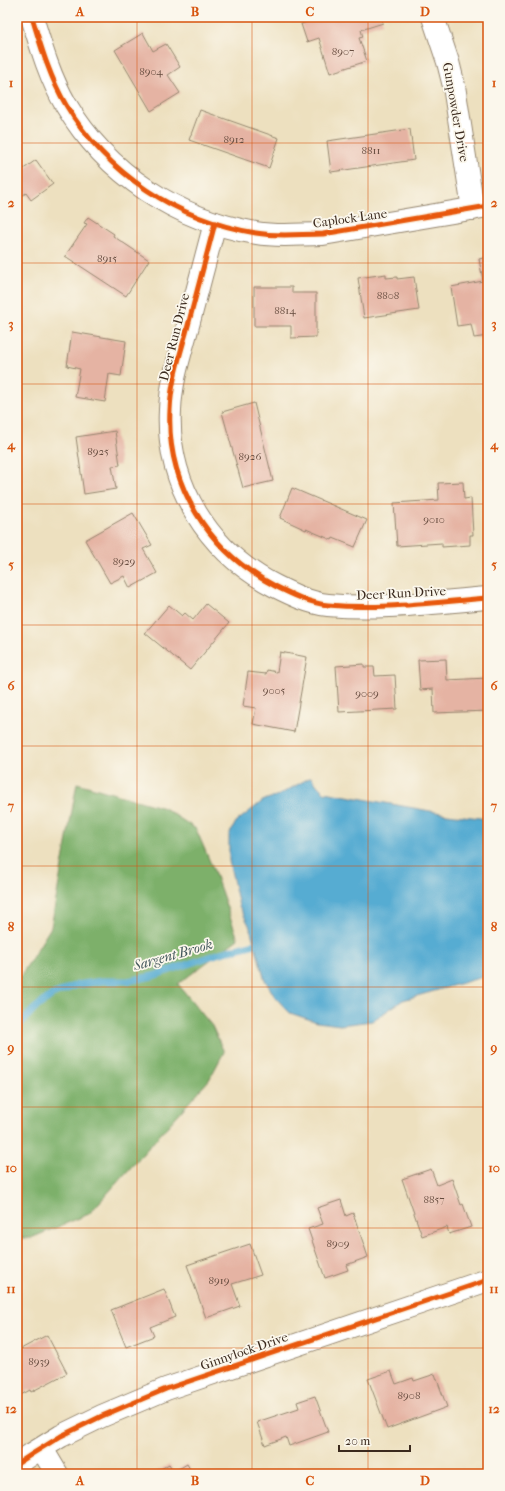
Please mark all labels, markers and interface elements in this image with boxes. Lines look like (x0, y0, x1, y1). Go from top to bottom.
text: A (75, 4, 85, 19)
text: B (191, 4, 200, 19)
text: C (306, 4, 315, 19)
text: D (420, 4, 430, 19)
house number: 8907 (332, 45, 354, 58)
street label: Gunpowder Drive (440, 61, 472, 163)
house number: 8904 (139, 65, 163, 78)
text: 1 (9, 75, 14, 90)
text: 1 (492, 75, 497, 90)
house number: 8912 (224, 133, 245, 146)
house number: 8811 (362, 144, 381, 157)
text: 2 (8, 195, 15, 210)
text: 2 (491, 195, 498, 210)
street label: Caplock Lane (312, 205, 389, 231)
house number: 8915 (97, 252, 117, 265)
house number: 8808 (377, 289, 399, 302)
street label: Deer Run Drive (156, 291, 192, 382)
house number: 8814 (274, 304, 296, 317)
text: 3 (8, 316, 14, 332)
text: 3 (491, 316, 497, 332)
text: 4 (6, 437, 16, 453)
text: 4 (489, 437, 499, 453)
house number: 8925 (87, 445, 109, 458)
house number: 8926 (239, 450, 261, 463)
house number: 9010 (423, 513, 445, 526)
house number: 8929 (113, 555, 136, 568)
text: 5 (8, 557, 14, 572)
text: 5 (491, 557, 497, 572)
street label: Deer Run Drive (356, 583, 447, 603)
text: 6 (7, 678, 15, 693)
text: 6 (490, 678, 498, 693)
house number: 9005 (263, 684, 286, 697)
house number: 9009 (355, 687, 379, 700)
text: 7 (7, 798, 15, 813)
text: 7 (490, 798, 498, 813)
text: 8 (8, 919, 15, 934)
text: 8 (491, 919, 498, 934)
water label: Sargent Brook (131, 936, 215, 975)
text: 9 (7, 1040, 15, 1056)
text: 9 (490, 1040, 498, 1056)
text: 10 (5, 1160, 17, 1175)
text: 10 (488, 1160, 500, 1175)
house number: 8857 (423, 1193, 445, 1206)
house number: 8909 (326, 1237, 350, 1250)
house number: 8919 (209, 1274, 230, 1287)
text: 11 (6, 1281, 16, 1296)
text: 11 (489, 1281, 499, 1296)
street label: Ginnylock Drive (198, 1329, 290, 1373)
house number: 8939 (28, 1355, 50, 1368)
house number: 8908 (398, 1389, 420, 1402)
text: 12 (5, 1401, 17, 1416)
text: 12 (488, 1401, 500, 1416)
scale bar (339, 1427, 410, 1453)
text: 20 m (345, 1434, 370, 1448)
text: A (75, 1473, 85, 1488)
text: B (191, 1473, 200, 1488)
text: C (306, 1473, 315, 1488)
text: D (420, 1473, 430, 1488)

